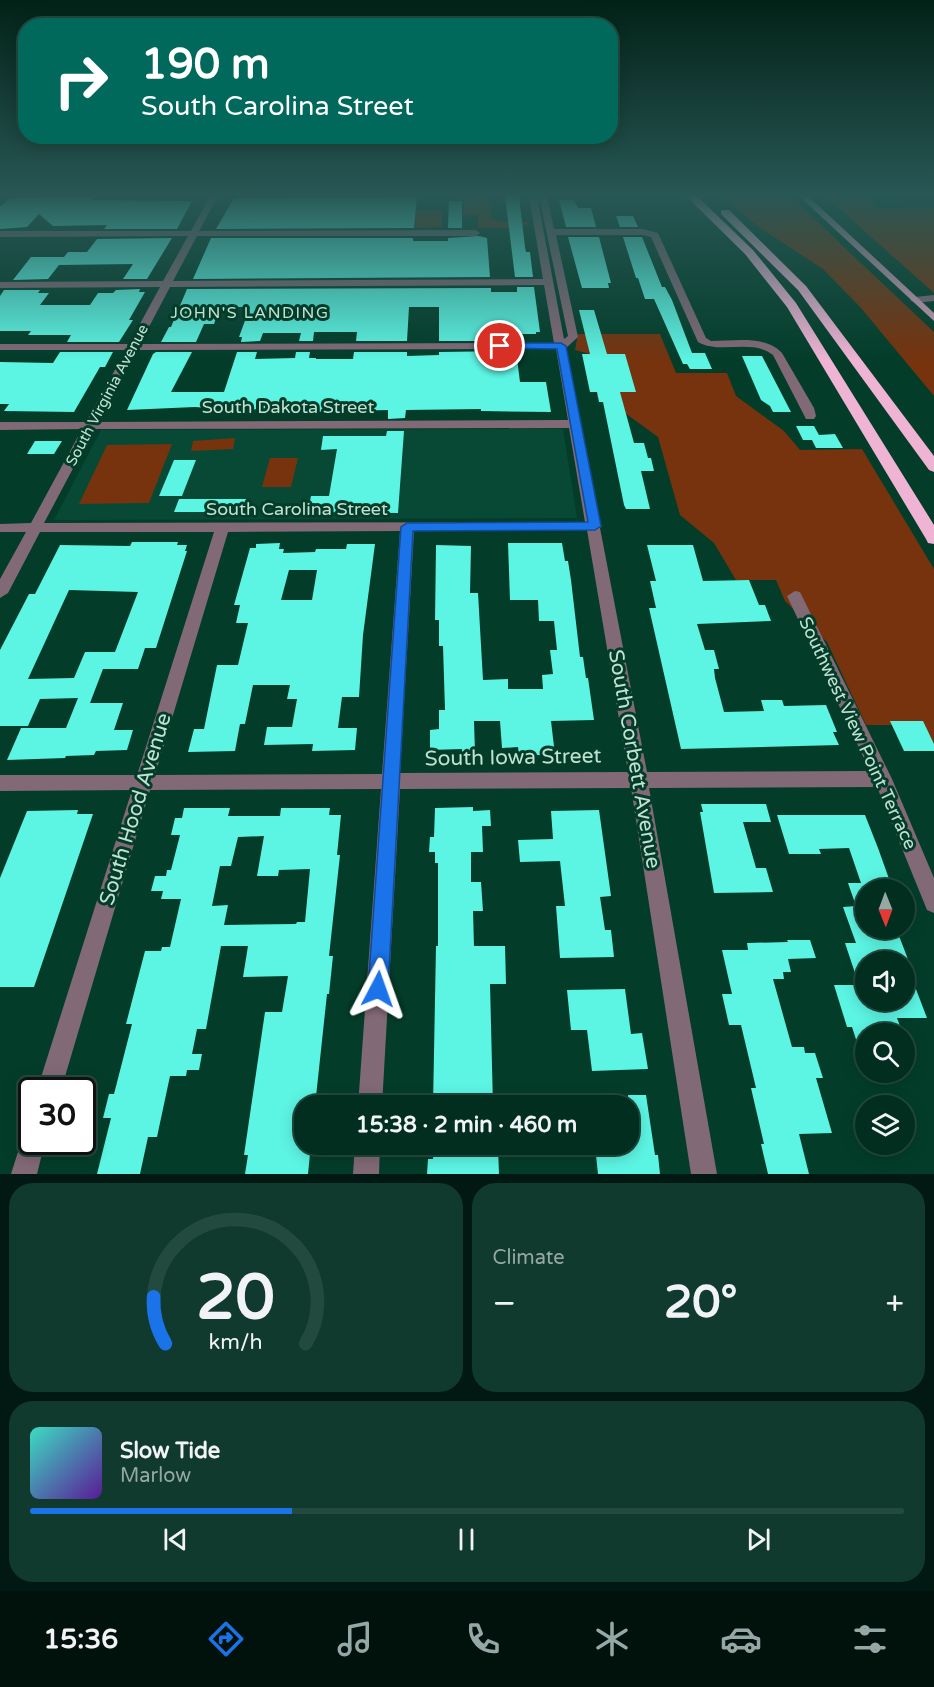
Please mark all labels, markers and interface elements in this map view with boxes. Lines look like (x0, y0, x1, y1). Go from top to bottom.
text: 190 m (141, 39, 270, 90)
icon: right (42, 42, 120, 120)
text: South Carolina Street (141, 90, 414, 123)
district label: JOHN'S LANDING (170, 303, 330, 323)
pin (474, 320, 525, 371)
street label: South Virginia Avenue (62, 321, 152, 469)
icon: arrive (483, 329, 516, 362)
street label: South Dakota Street (202, 396, 374, 418)
street label: South Carolina Street (206, 498, 388, 520)
street label: Southwest View Point Terrace (794, 613, 922, 853)
street label: South Corbett Avenue (603, 648, 666, 870)
street label: South Hood Avenue (94, 710, 177, 908)
street label: South Iowa Street (424, 743, 602, 772)
north arrow (855, 879, 915, 939)
map controls (855, 879, 915, 1155)
button: sound (855, 951, 915, 1011)
position arrow (346, 957, 410, 1021)
button: search (855, 1023, 915, 1083)
speed limit sign: 30 (18, 1077, 96, 1155)
button: layers (855, 1095, 915, 1155)
text: 15:38 · 2 min · 460 m (356, 1112, 577, 1138)
text: Climate (493, 1246, 565, 1270)
text: 20 (197, 1261, 275, 1336)
text: 20° (664, 1276, 737, 1330)
text: − (493, 1284, 516, 1323)
text: + (885, 1284, 904, 1323)
text: km/h (209, 1330, 263, 1356)
text: Slow Tide (120, 1438, 220, 1464)
text: Marlow (120, 1464, 191, 1488)
icon: previous (159, 1523, 192, 1556)
icon: pause (450, 1523, 483, 1556)
icon: next (742, 1523, 775, 1556)
icon: directions (205, 1618, 247, 1660)
icon: music (334, 1618, 376, 1660)
icon: phone (462, 1618, 504, 1660)
icon: climate (591, 1618, 633, 1660)
icon: car (720, 1618, 762, 1660)
icon: filters (849, 1618, 891, 1660)
text: 15:36 (43, 1623, 118, 1656)

